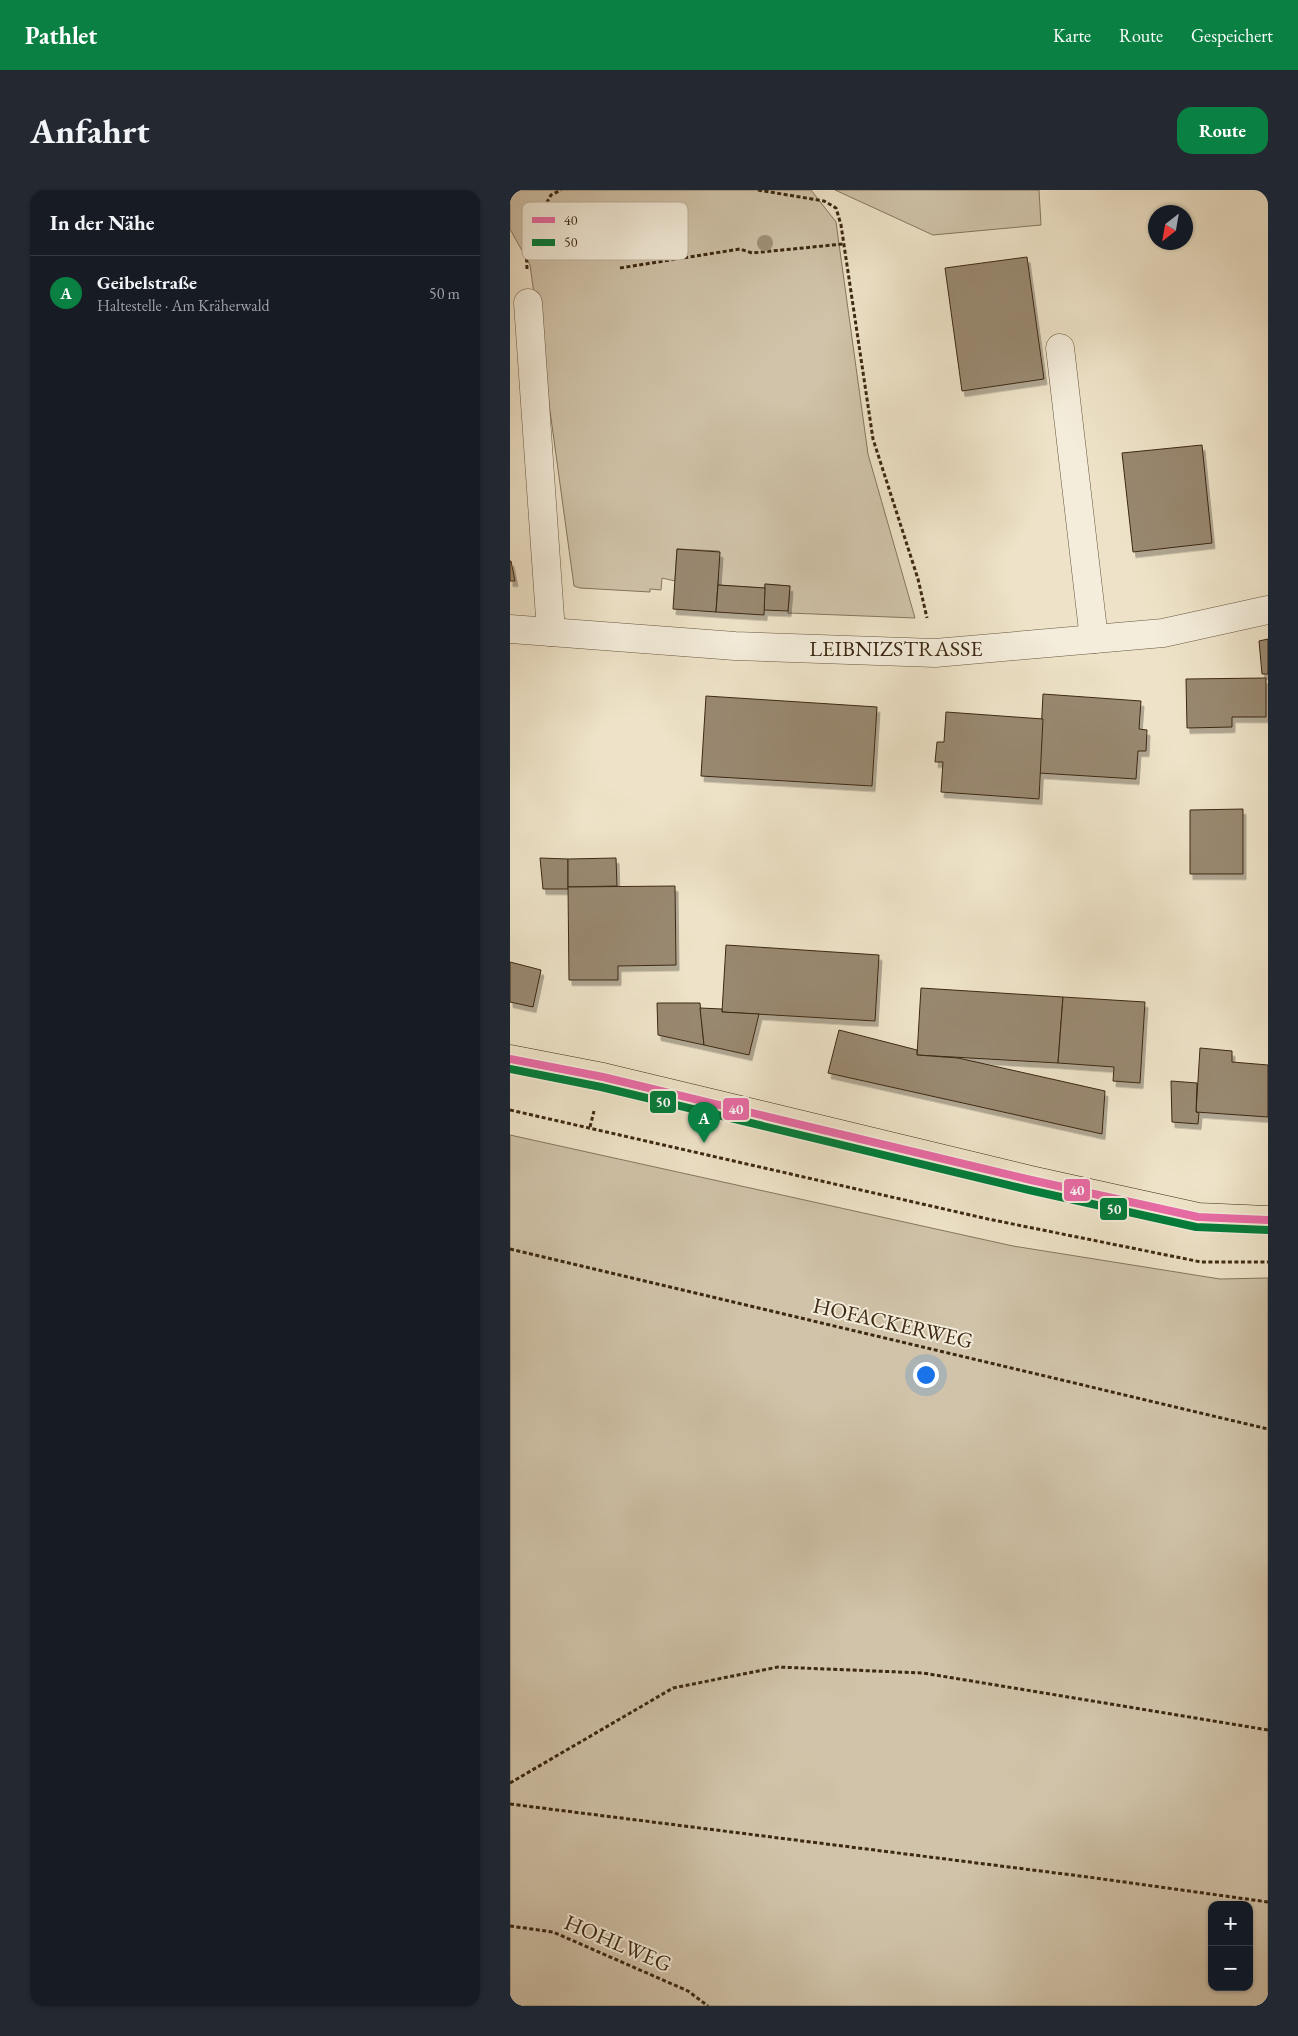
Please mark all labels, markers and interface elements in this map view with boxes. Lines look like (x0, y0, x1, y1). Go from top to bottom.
text: Pathlet (25, 20, 97, 51)
text: Karte (1053, 24, 1091, 47)
text: Route (1119, 24, 1163, 47)
text: Gespeichert (1191, 24, 1273, 47)
button: Route (1177, 107, 1268, 154)
text: Anfahrt (30, 108, 150, 153)
legend (522, 202, 688, 260)
north arrow (1148, 205, 1193, 250)
text: In der Nähe (50, 209, 155, 236)
text: 40 (564, 211, 578, 229)
text: 50 (564, 233, 578, 251)
text: Geibelstraße (97, 270, 197, 295)
text: A (60, 283, 72, 304)
text: 50 m (429, 283, 460, 304)
text: Haltestelle · Am Kräherwald (97, 295, 270, 316)
street label: LEIBNIZSTRASSE (809, 634, 983, 663)
line badge: 50 (649, 1090, 677, 1114)
text: 50 (656, 1093, 671, 1111)
line badge: 40 (722, 1097, 750, 1121)
text: 40 (729, 1100, 744, 1118)
pin: A (688, 1102, 720, 1143)
line badge: 40 (1063, 1178, 1091, 1202)
text: 40 (1070, 1181, 1085, 1199)
line badge: 50 (1099, 1197, 1128, 1221)
text: 50 (1107, 1200, 1122, 1218)
street label: HOFACKERWEG (810, 1290, 976, 1356)
your location (913, 1362, 939, 1388)
map controls (1208, 1901, 1253, 1991)
button: + (1208, 1901, 1253, 1946)
street label: HOHLWEG (560, 1907, 676, 1979)
button: − (1208, 1946, 1253, 1991)

